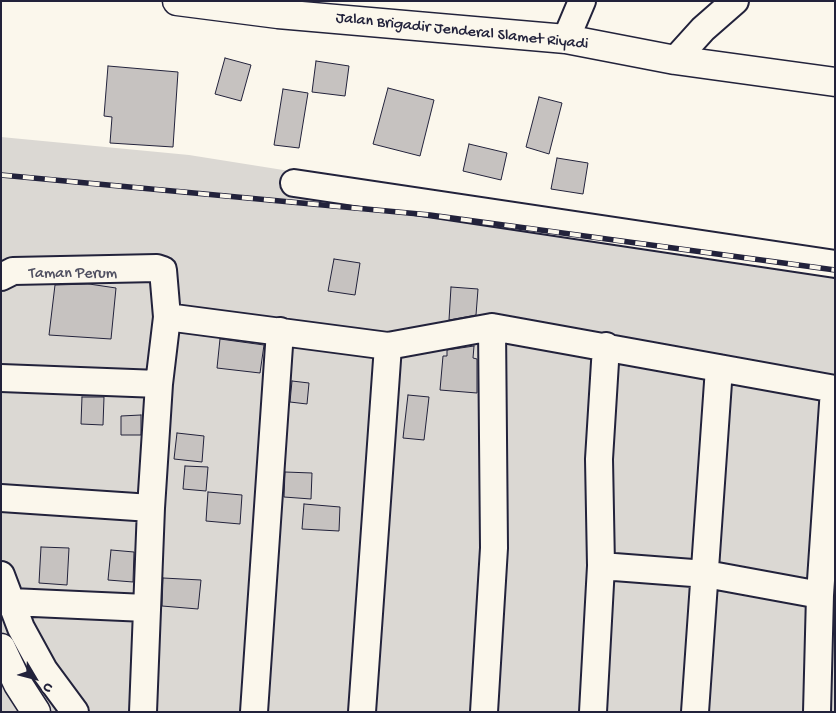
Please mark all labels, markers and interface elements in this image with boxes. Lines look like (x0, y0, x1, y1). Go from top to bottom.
street label: Jalan Brigadir Jenderal Slamet Riyadi (335, 9, 589, 55)
park label: Taman Perum (29, 265, 117, 285)
north arrow (10, 653, 60, 703)
text: U (38, 679, 57, 696)

